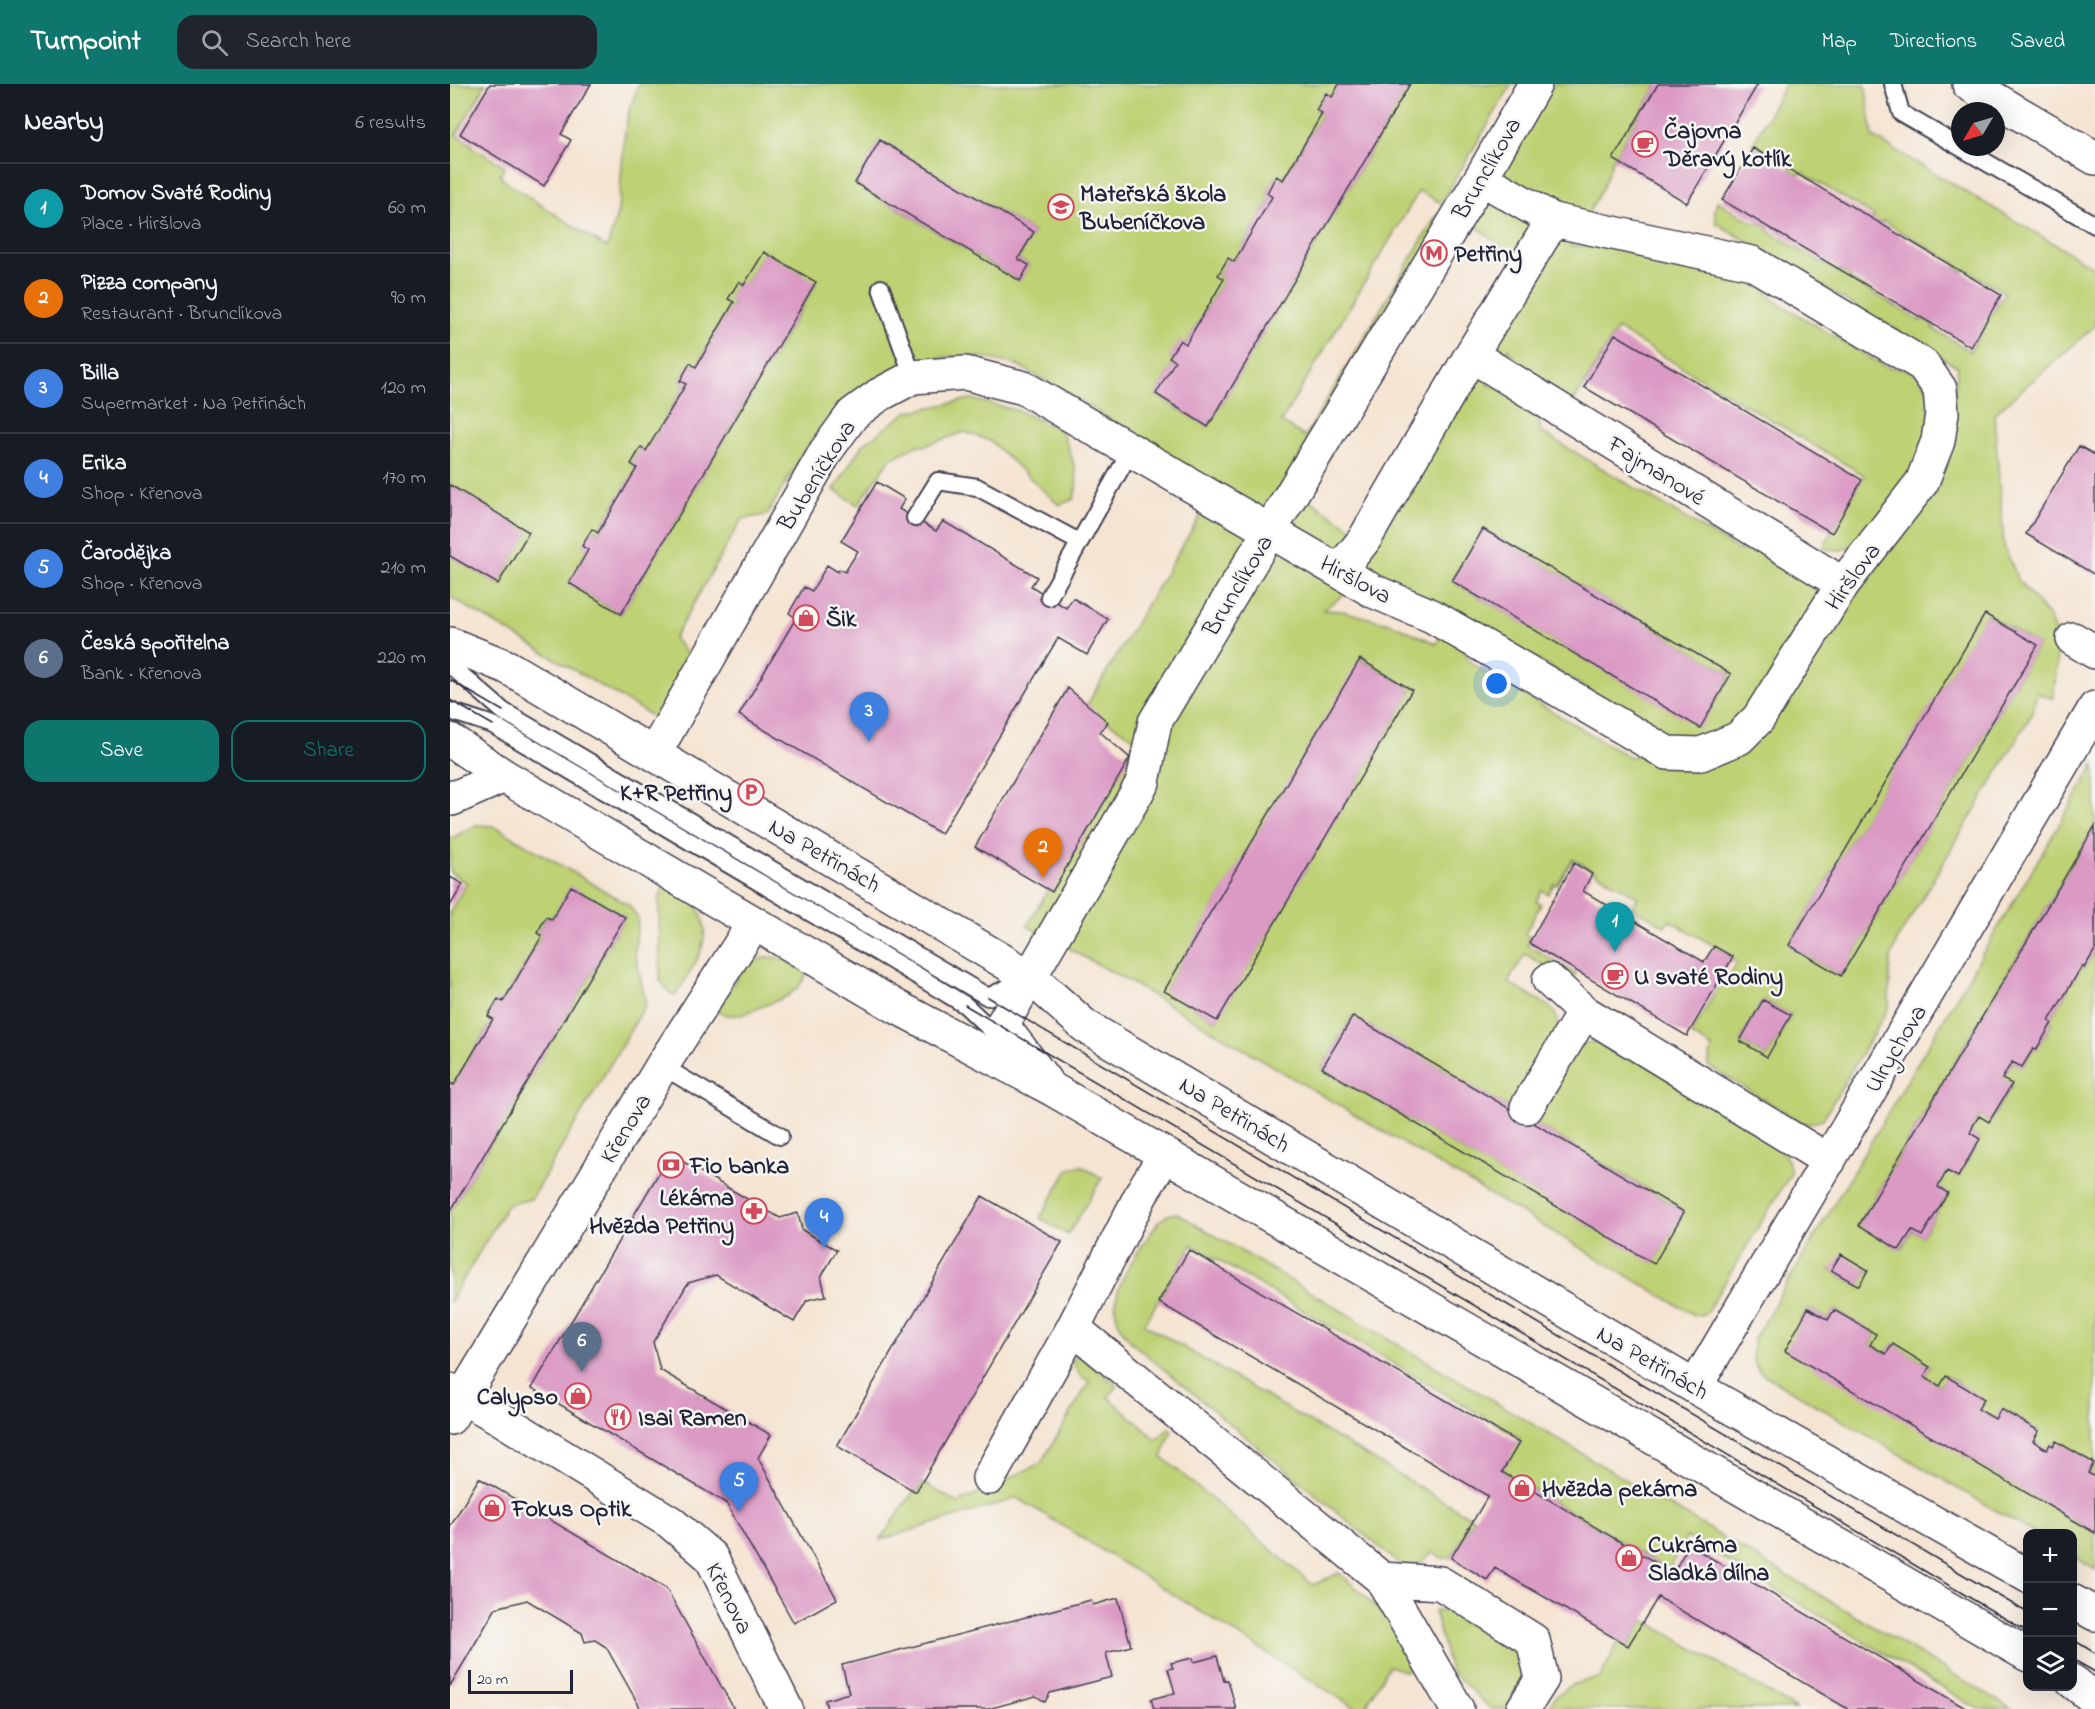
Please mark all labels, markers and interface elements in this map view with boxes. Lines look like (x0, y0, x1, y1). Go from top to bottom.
search box (177, 15, 597, 69)
text: Turnpoint (30, 22, 141, 63)
icon: search (198, 26, 231, 59)
text: Search here (246, 26, 351, 58)
text: Map (1821, 27, 1857, 57)
text: Directions (1890, 27, 1977, 57)
text: Saved (2010, 27, 2065, 57)
north arrow (1951, 102, 2005, 156)
text: Nearby (24, 104, 103, 142)
text: 6 results (355, 109, 426, 138)
street label: Brunclíkova (1444, 111, 1532, 228)
place label: Čajovna Děravý kotlík (1663, 115, 1792, 179)
cafe icon: Čajovna Děravý kotlík (1630, 129, 1660, 159)
text: Domov Svaté Rodiny (81, 178, 271, 210)
place label: Mateřská škola Bubeníčkova (1079, 178, 1226, 241)
school or university icon: Mateřská škola Bubeníčkova (1046, 192, 1076, 222)
text: 1 (40, 194, 47, 223)
text: 60 m (388, 194, 426, 223)
text: Place · Hiršlova (81, 210, 202, 239)
metro station icon: Petřiny (1419, 238, 1449, 268)
place label: Petřiny (1454, 238, 1522, 274)
text: Pizza company (81, 268, 217, 300)
text: 2 (39, 284, 48, 313)
text: 90 m (391, 284, 426, 313)
text: Restaurant · Brunclíkova (81, 300, 282, 329)
text: Billa (81, 358, 119, 390)
text: 3 (39, 374, 48, 403)
text: 120 m (381, 374, 426, 403)
text: Supermarket · Na Petřinách (81, 390, 306, 419)
street label: Bubeníčkova (770, 414, 866, 540)
street label: Fajmanové (1599, 428, 1711, 516)
text: Erika (81, 448, 127, 480)
text: 4 (39, 464, 48, 493)
text: 170 m (382, 464, 426, 493)
text: Shop · Křenova (81, 480, 203, 509)
street label: Brunclíkova (1194, 529, 1283, 645)
street label: Hiršlova (1817, 536, 1891, 619)
text: Čarodějka (81, 538, 171, 570)
street label: Hiršlova (1313, 548, 1397, 615)
text: 5 (38, 554, 49, 583)
text: 210 m (381, 554, 426, 583)
text: Shop · Křenova (81, 570, 203, 599)
shop icon: Šik (791, 603, 821, 633)
place label: Šik (826, 603, 857, 638)
text: Česká spořitelna (81, 628, 229, 660)
text: 6 (39, 644, 48, 673)
text: 220 m (377, 644, 426, 673)
text: Bank · Křenova (81, 660, 202, 689)
your location (1482, 669, 1511, 698)
pin: 3 (850, 692, 888, 742)
button: Save (24, 720, 219, 782)
button: Share (231, 720, 426, 782)
place label: K+R Petřiny (620, 777, 732, 813)
parking icon: K+R Petřiny (736, 777, 766, 807)
street label: Na Petřinách (761, 811, 886, 903)
pin: 2 (1024, 828, 1062, 878)
pin: 1 (1596, 902, 1634, 952)
cafe icon: U svaté Rodiny (1600, 961, 1630, 991)
place label: U svaté Rodiny (1634, 961, 1783, 997)
street label: Ulrychova (1857, 999, 1938, 1101)
street label: Na Petřinách (1171, 1069, 1296, 1163)
street label: Křenova (592, 1088, 662, 1171)
bank icon: Fio banka (656, 1150, 686, 1180)
place label: Fio banka (689, 1150, 789, 1185)
place label: Lékárna Hvězda Petřiny (589, 1182, 734, 1246)
pharmacy icon: Lékárna Hvězda Petřiny (739, 1196, 769, 1226)
pin: 4 (804, 1198, 844, 1248)
street label: Na Petřinách (1589, 1318, 1714, 1410)
pin: 6 (562, 1322, 602, 1372)
place label: Calypso (477, 1381, 558, 1417)
shop icon: Calypso (563, 1381, 593, 1411)
restaurant icon: Isai Ramen (603, 1402, 633, 1432)
place label: Isai Ramen (638, 1402, 747, 1437)
pin: 5 (720, 1462, 758, 1512)
shop icon: Hvězda pekárna (1507, 1473, 1537, 1503)
place label: Hvězda pekárna (1542, 1473, 1697, 1508)
shop icon: Fokus Optik (477, 1493, 507, 1523)
place label: Fokus Optik (511, 1493, 632, 1528)
place label: Cukrárna Sladká dílna (1648, 1529, 1769, 1592)
map controls (2023, 1529, 2077, 1691)
button: + (2023, 1529, 2077, 1583)
shop icon: Cukrárna Sladká dílna (1614, 1543, 1644, 1573)
street label: Křenova (695, 1557, 761, 1641)
button: − (2023, 1583, 2077, 1637)
button: layers (2023, 1637, 2077, 1691)
scale bar (468, 1667, 573, 1694)
text: 20 m (477, 1668, 508, 1692)

